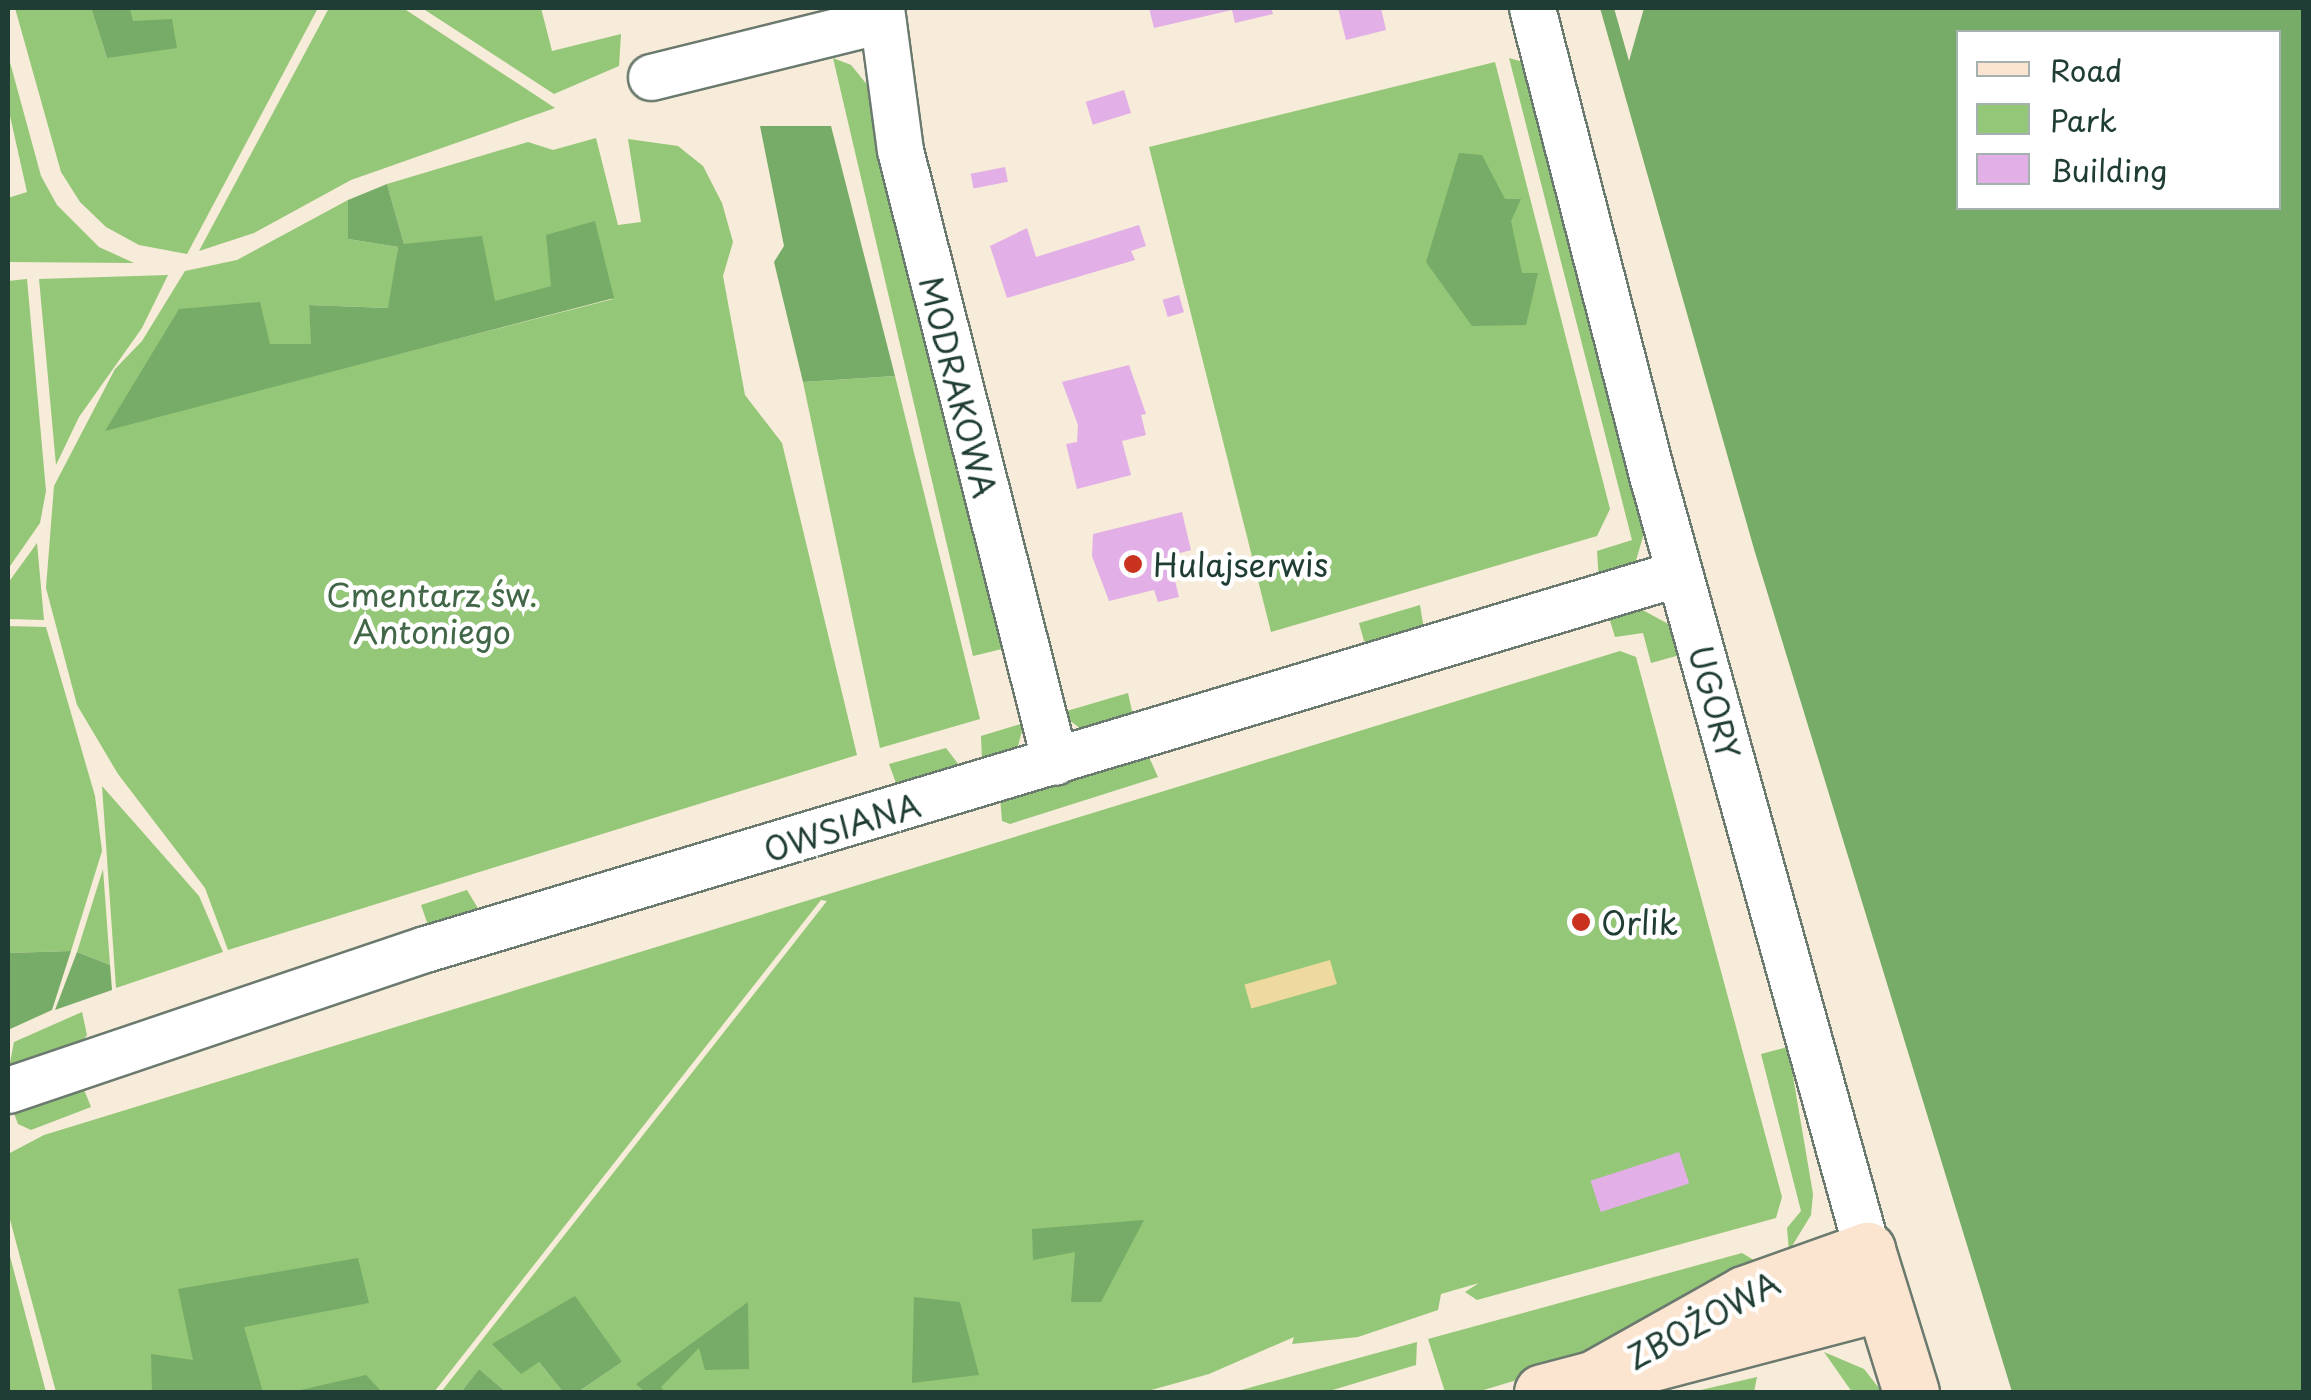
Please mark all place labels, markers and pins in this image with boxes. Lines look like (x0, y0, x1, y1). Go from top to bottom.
place label: Hulajserwis (1153, 545, 1328, 583)
marker: Hulajserwis (1122, 553, 1144, 575)
place label: Orlik (1601, 903, 1678, 941)
marker: Orlik (1570, 911, 1592, 933)

